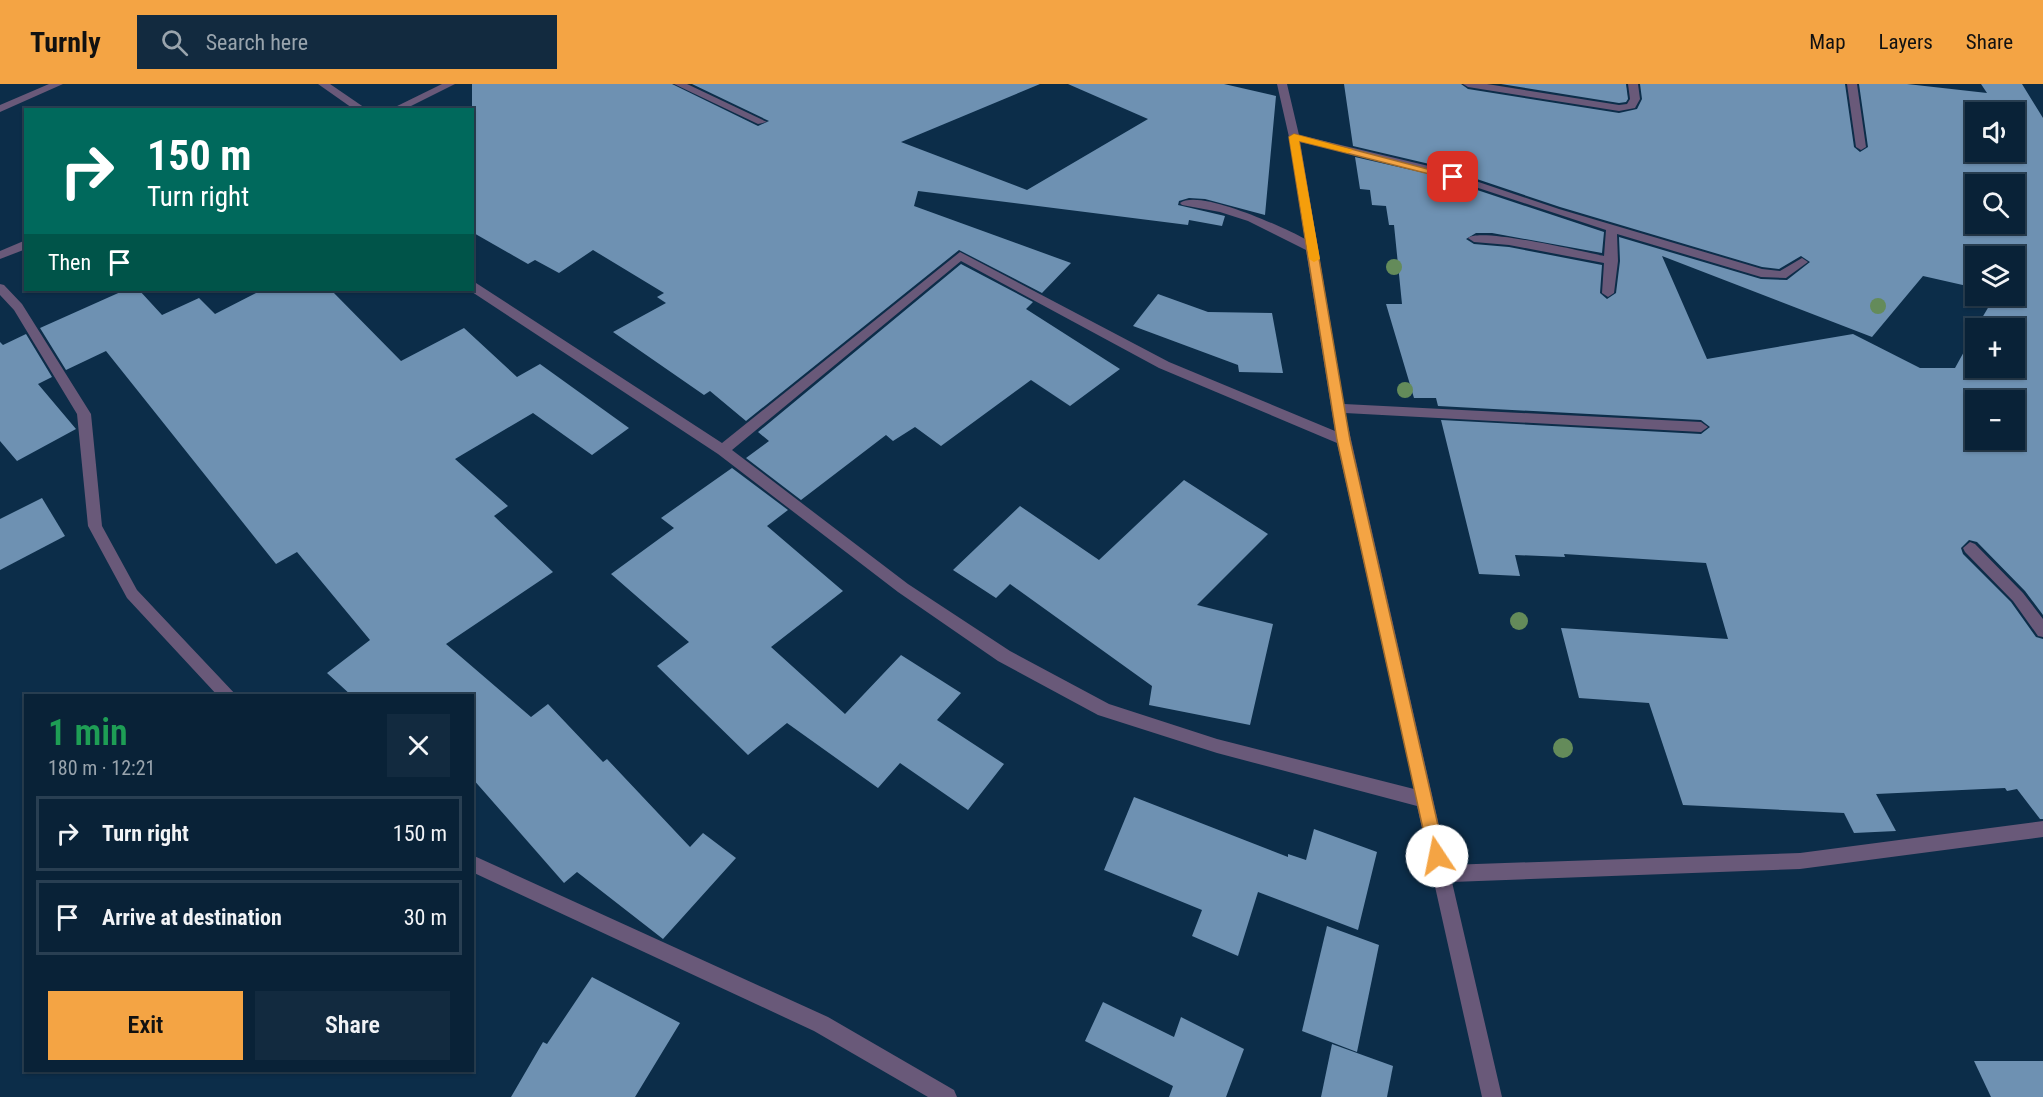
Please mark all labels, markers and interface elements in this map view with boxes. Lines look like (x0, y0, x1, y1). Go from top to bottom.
search box (137, 15, 557, 69)
text: Turnly (30, 26, 101, 59)
icon: search (158, 26, 191, 59)
text: Search here (206, 30, 308, 55)
text: Map (1809, 30, 1846, 54)
text: Layers (1879, 30, 1933, 54)
text: Share (1966, 30, 2013, 54)
map controls (1965, 102, 2025, 450)
button: sound (1965, 102, 2025, 162)
text: 150 m (147, 131, 252, 180)
icon: right (48, 132, 126, 210)
pin (1427, 151, 1478, 202)
icon: arrive (1436, 160, 1469, 193)
button: search (1965, 174, 2025, 234)
text: Turn right (147, 181, 249, 213)
icon: arrive (103, 246, 136, 279)
button: layers (1965, 246, 2025, 306)
text: Then (48, 250, 91, 275)
button: + (1965, 318, 2025, 378)
button: − (1965, 390, 2025, 450)
text: 1 min (48, 712, 128, 754)
button: close (387, 714, 450, 777)
text: 180 m · 12:21 (48, 756, 155, 780)
icon: right (51, 817, 84, 850)
text: Turn right (102, 821, 189, 846)
text: 150 m (393, 821, 447, 846)
position arrow (1405, 824, 1469, 888)
icon: arrive (51, 901, 84, 934)
text: Arrive at destination (102, 905, 282, 930)
text: 30 m (404, 905, 447, 930)
button: Exit (48, 991, 243, 1060)
button: Share (255, 991, 450, 1060)

